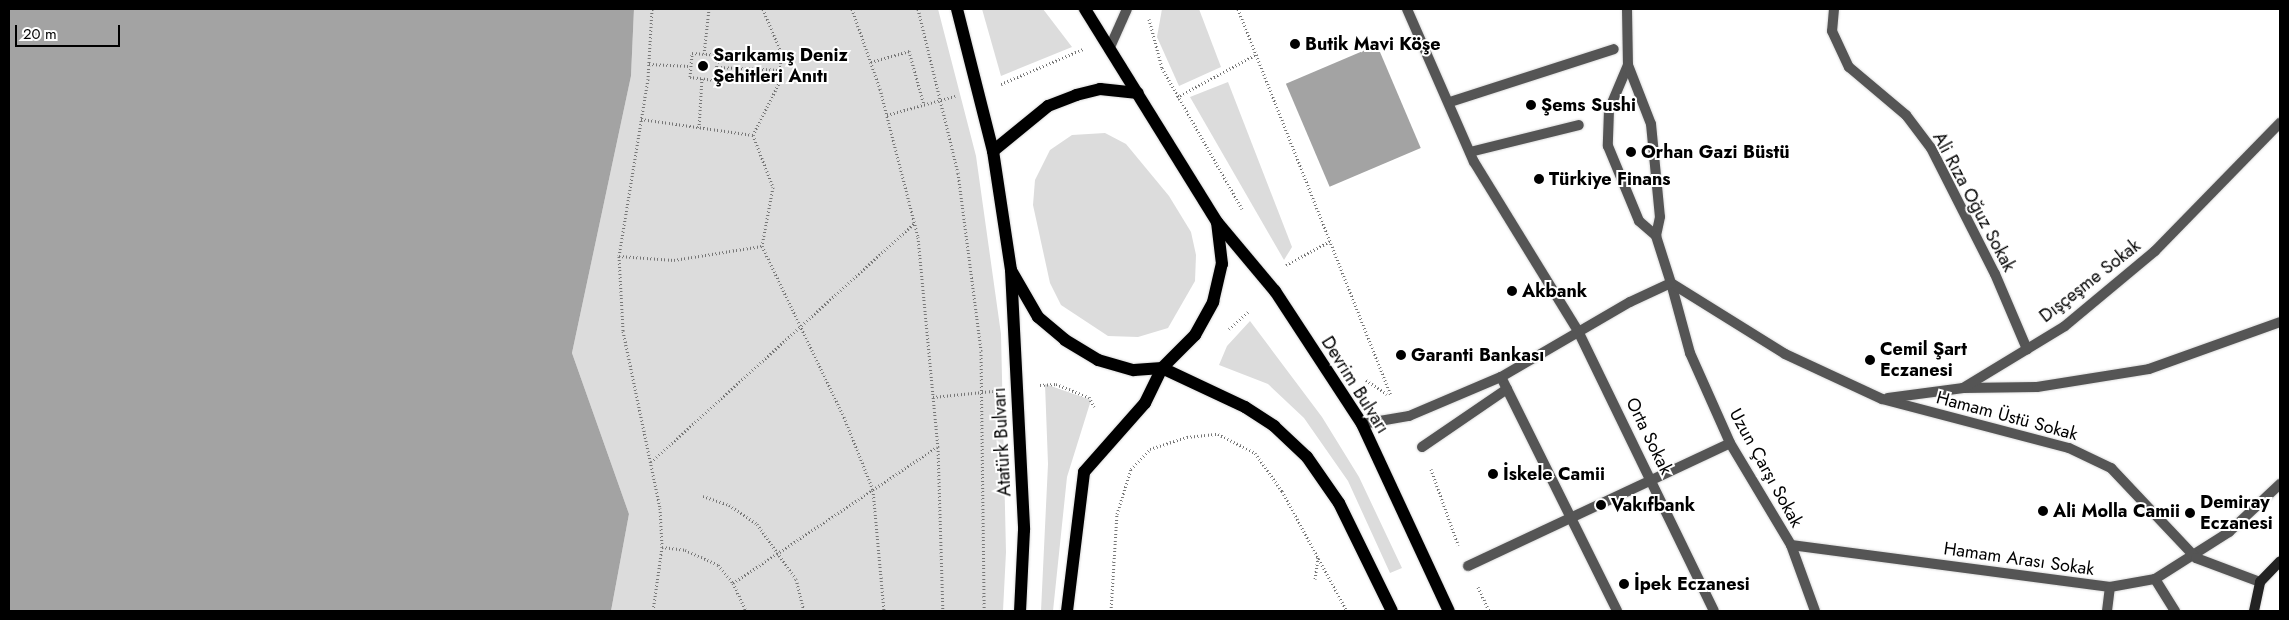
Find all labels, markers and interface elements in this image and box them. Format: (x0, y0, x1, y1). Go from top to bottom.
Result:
scale bar (18, 15, 122, 47)
text: 20 m (23, 23, 57, 45)
place label: Butik Mavi Köşe (1305, 33, 1440, 55)
marker: Butik Mavi Köşe (1289, 38, 1301, 50)
place label: Sarıkamış Deniz Şehitleri Anıtı (713, 45, 848, 88)
marker: Sarıkamış Deniz Şehitleri Anıtı (697, 60, 709, 72)
place label: Şems Sushi (1541, 94, 1636, 116)
marker: Şems Sushi (1525, 99, 1537, 111)
street label: Ali Rıza Oğuz Sokak (1928, 129, 2020, 275)
place label: Orhan Gazi Büstü (1641, 141, 1790, 163)
marker: Orhan Gazi Büstü (1625, 146, 1637, 158)
place label: Türkiye Finans (1549, 168, 1671, 190)
marker: Türkiye Finans (1533, 173, 1545, 185)
street label: Dışçeşme Sokak (2035, 235, 2145, 327)
place label: Akbank (1522, 280, 1587, 302)
marker: Akbank (1506, 285, 1518, 297)
street label: Devrim Bulvarı (1317, 332, 1393, 438)
place label: Cemil Şart Eczanesi (1880, 339, 1967, 382)
place label: Garanti Bankası (1411, 344, 1544, 366)
marker: Garanti Bankası (1395, 349, 1407, 361)
marker: Cemil Şart Eczanesi (1864, 354, 1876, 366)
street label: Atatürk Bulvarı (988, 387, 1016, 497)
street label: Hamam Üstü Sokak (1934, 387, 2080, 445)
street label: Orta Sokak (1621, 394, 1677, 478)
street label: Uzun Çarşı Sokak (1724, 405, 1808, 531)
place label: İskele Camii (1503, 463, 1605, 485)
marker: İskele Camii (1487, 468, 1499, 480)
place label: Demiray Eczanesi (2200, 492, 2273, 534)
place label: Vakıfbank (1611, 494, 1695, 516)
marker: Vakıfbank (1595, 499, 1607, 511)
place label: Ali Molla Camii (2053, 500, 2180, 522)
marker: Ali Molla Camii (2037, 505, 2049, 517)
marker: Demiray Eczanesi (2184, 507, 2196, 519)
street label: Hamam Arası Sokak (1942, 538, 2096, 580)
place label: İpek Eczanesi (1634, 573, 1750, 595)
marker: İpek Eczanesi (1618, 578, 1630, 590)

